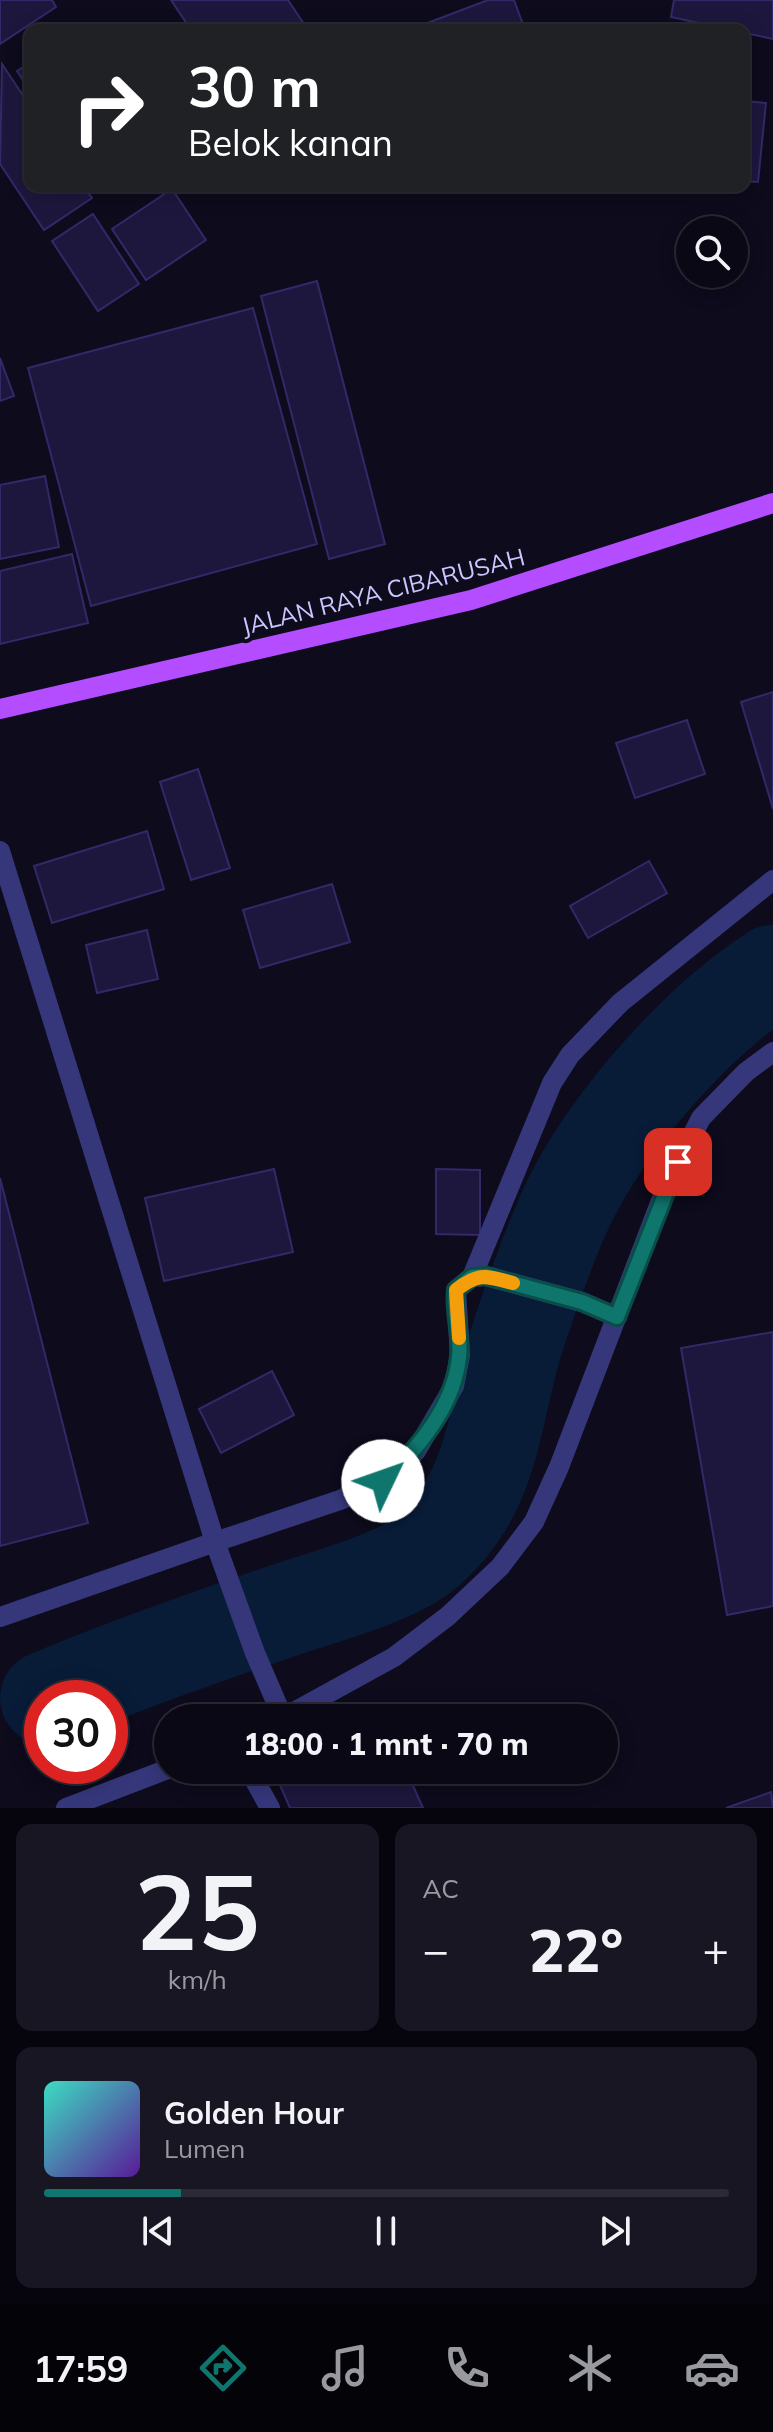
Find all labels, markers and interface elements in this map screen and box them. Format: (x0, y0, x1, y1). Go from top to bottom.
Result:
text: 30 m (188, 51, 321, 121)
icon: right (56, 56, 160, 160)
text: Belok kanan (188, 120, 393, 165)
map controls (676, 216, 748, 288)
button: search (676, 216, 748, 288)
street label: JALAN RAYA CIBARUSAH (238, 541, 528, 641)
pin (644, 1128, 712, 1196)
icon: arrive (656, 1140, 700, 1184)
position arrow (341, 1439, 425, 1523)
speed limit sign: 30 (24, 1680, 128, 1784)
text: 18:00 · 1 mnt · 70 m (243, 1725, 529, 1763)
text: 25 (135, 1845, 260, 1976)
text: AC (423, 1872, 459, 1905)
text: 22° (528, 1912, 623, 1987)
text: − (423, 1922, 449, 1977)
text: + (703, 1922, 729, 1977)
text: km/h (168, 1963, 227, 1996)
text: Golden Hour (164, 2094, 344, 2132)
text: Lumen (164, 2132, 245, 2165)
icon: previous (136, 2209, 180, 2253)
icon: pause (364, 2209, 408, 2253)
icon: next (593, 2209, 637, 2253)
icon: directions (195, 2340, 251, 2396)
icon: music (317, 2340, 373, 2396)
icon: phone (439, 2340, 495, 2396)
icon: climate (562, 2340, 618, 2396)
icon: car (684, 2340, 740, 2396)
text: 17:59 (33, 2346, 128, 2391)

